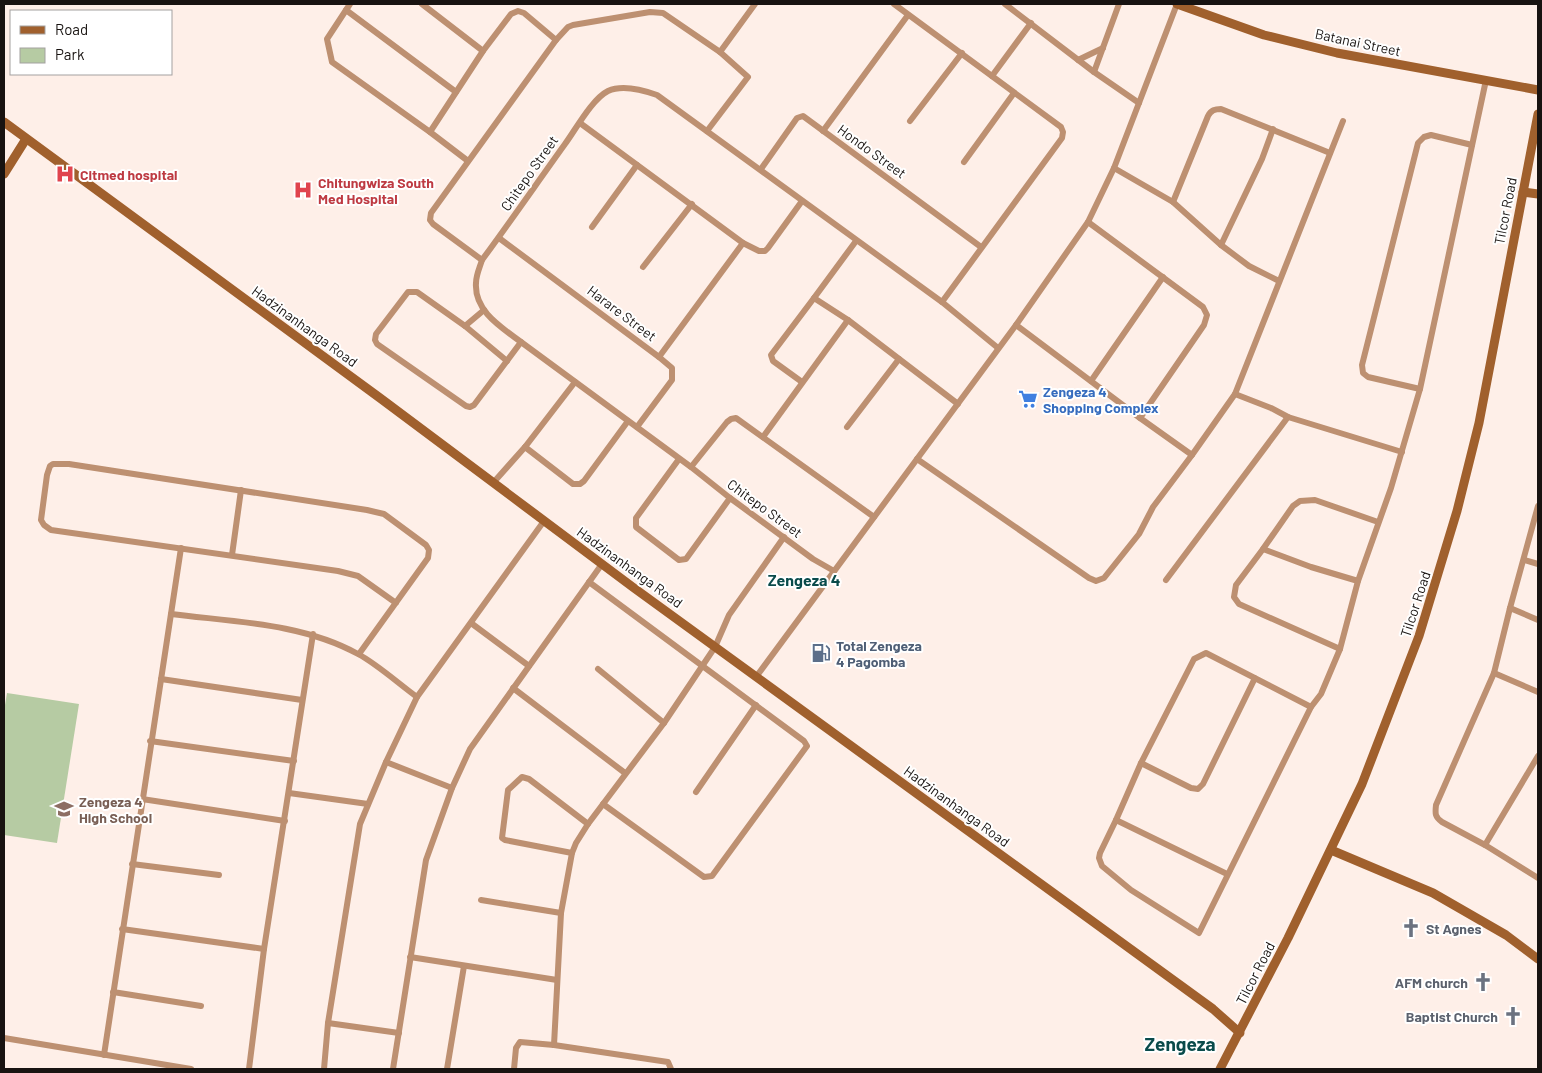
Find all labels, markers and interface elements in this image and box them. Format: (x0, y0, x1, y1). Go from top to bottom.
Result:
legend (10, 10, 172, 75)
text: Road (55, 20, 88, 38)
street label: Batanai Street (1314, 25, 1402, 59)
text: Park (55, 45, 85, 63)
street label: Hondo Street (834, 120, 910, 182)
street label: Chitepo Street (497, 132, 561, 214)
hospital icon: Citmed hospital (54, 163, 76, 185)
place label: Citmed hospital (80, 166, 178, 183)
place label: Chitungwiza South Med Hospital (318, 174, 434, 207)
street label: Tilcor Road (1490, 176, 1520, 246)
hospital icon: Chitungwiza South Med Hospital (292, 179, 314, 201)
street label: Hadzinanhanga Road (249, 282, 361, 370)
street label: Harare Street (584, 282, 660, 344)
place label: Zengeza 4 Shopping Complex (1043, 383, 1159, 416)
supermarket icon: Zengeza 4 Shopping Complex (1017, 388, 1039, 410)
street label: Chitepo Street (724, 475, 806, 541)
street label: Hadzinanhanga Road (574, 523, 686, 611)
street label: Tilcor Road (1396, 569, 1434, 639)
district label: Zengeza 4 (768, 570, 840, 589)
place label: Total Zengeza 4 Pagomba (836, 637, 922, 670)
fuel station icon: Total Zengeza 4 Pagomba (810, 642, 832, 664)
street label: Hadzinanhanga Road (901, 762, 1013, 850)
place label: Zengeza 4 High School (79, 793, 152, 826)
school or university icon: Zengeza 4 High School (53, 798, 75, 820)
church icon: St Agnes (1400, 917, 1422, 939)
place label: St Agnes (1426, 920, 1482, 937)
street label: Tilcor Road (1232, 939, 1278, 1007)
church icon: AFM church (1472, 971, 1494, 993)
place label: AFM church (1395, 974, 1468, 991)
church icon: Baptist Church (1502, 1005, 1524, 1027)
place label: Baptist Church (1406, 1008, 1498, 1025)
district label: Zengeza (1144, 1032, 1216, 1055)

